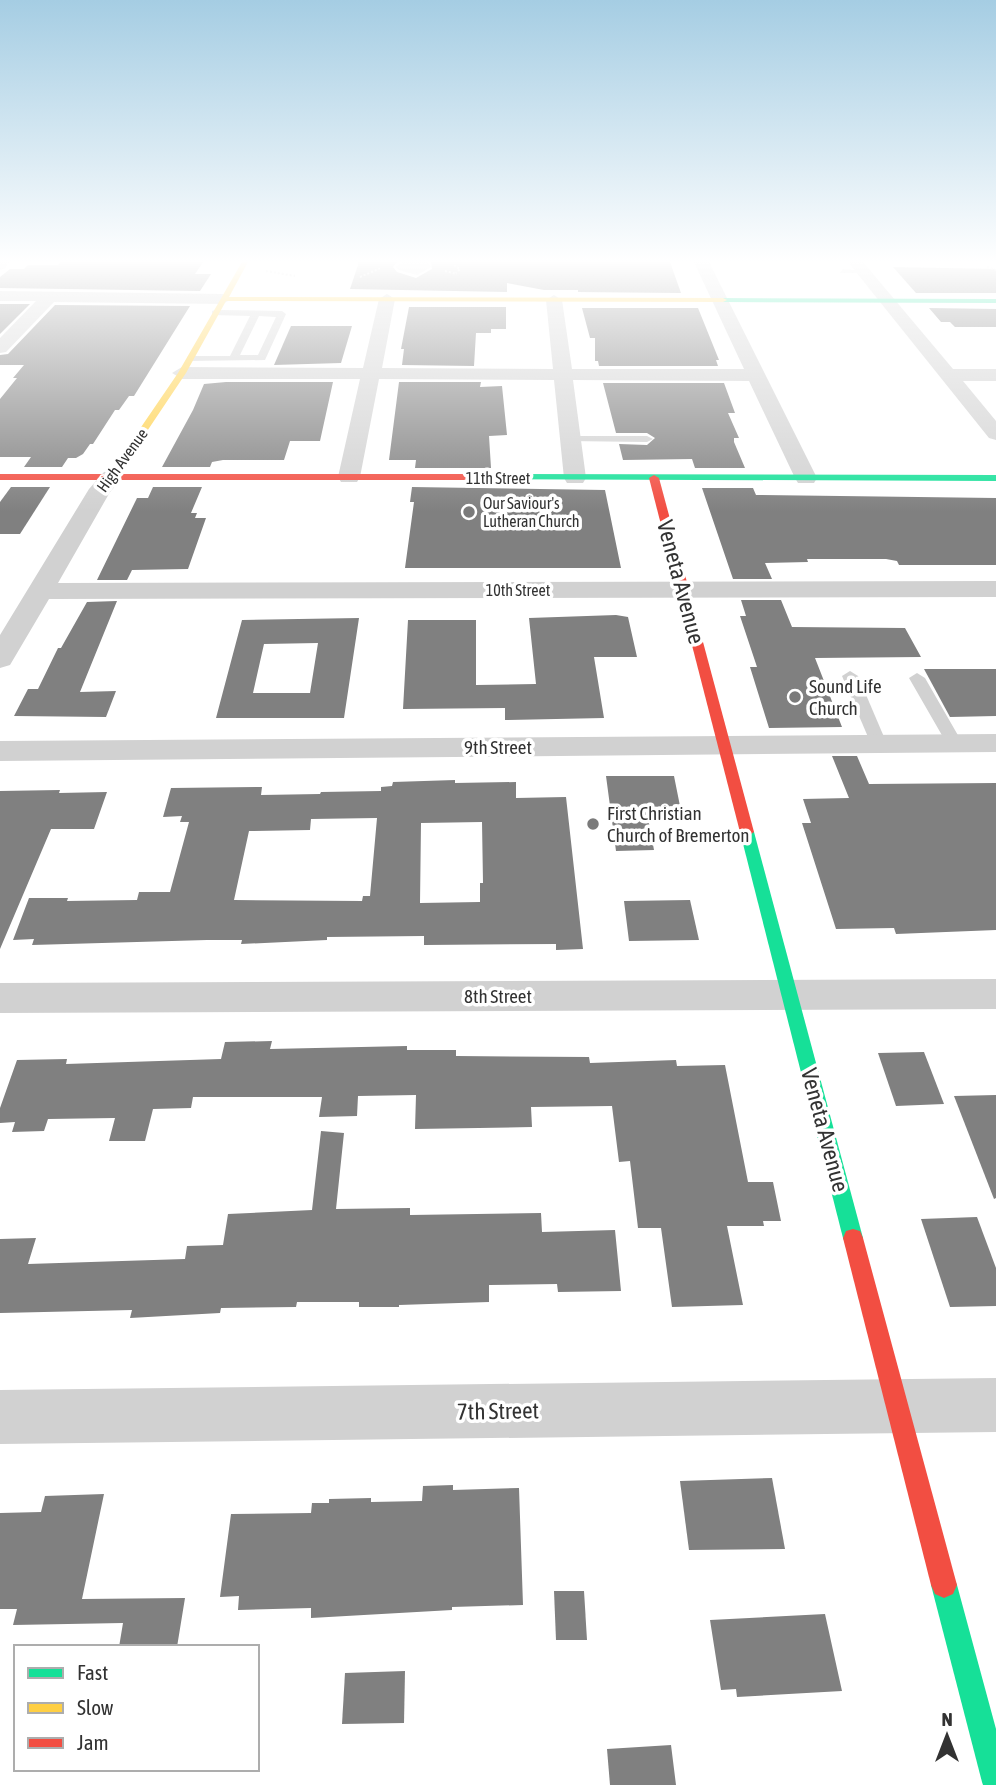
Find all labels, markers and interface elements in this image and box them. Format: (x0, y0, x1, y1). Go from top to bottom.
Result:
street label: High Avenue (93, 425, 152, 496)
street label: 11th Street (466, 469, 531, 487)
place label: Our Saviour's Lutheran Church (483, 494, 579, 530)
marker: Our Saviour's Lutheran Church (461, 504, 477, 520)
street label: Veneta Avenue (652, 517, 710, 647)
street label: 10th Street (486, 581, 551, 599)
place label: Sound Life Church (809, 675, 882, 719)
marker: Sound Life Church (787, 689, 803, 705)
street label: 9th Street (464, 736, 532, 758)
place label: First Christian Church of Bremerton (607, 802, 750, 846)
marker: First Christian Church of Bremerton (585, 816, 601, 832)
street label: 8th Street (464, 985, 532, 1007)
street label: Veneta Avenue (796, 1065, 854, 1195)
street label: 7th Street (457, 1397, 539, 1425)
legend (14, 1645, 259, 1771)
text: Fast (77, 1660, 108, 1684)
text: Slow (77, 1695, 114, 1719)
north arrow (912, 1701, 982, 1771)
text: N (941, 1708, 953, 1730)
text: Jam (77, 1730, 109, 1754)

